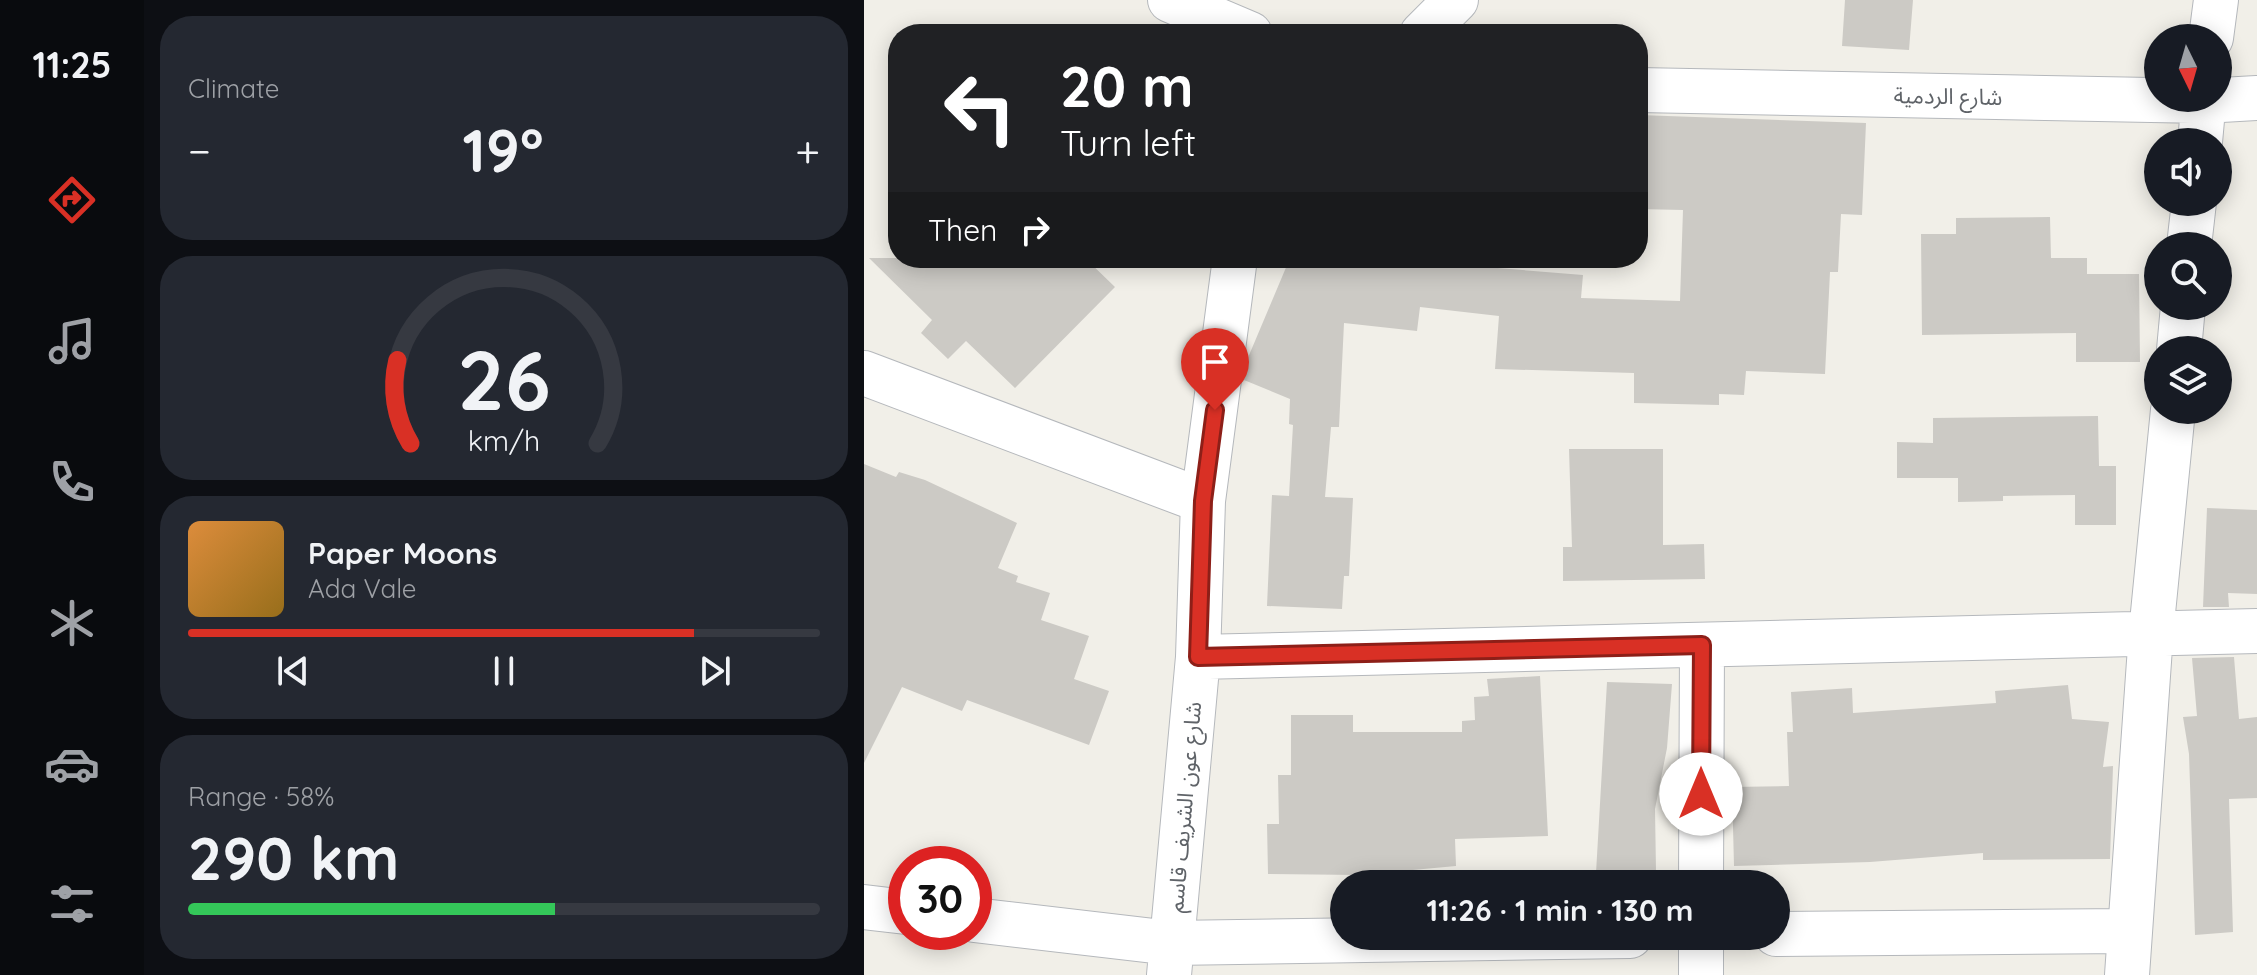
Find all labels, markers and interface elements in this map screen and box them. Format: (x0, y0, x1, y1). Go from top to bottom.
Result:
north arrow (2144, 24, 2232, 112)
map controls (2144, 24, 2232, 424)
text: 11:25 (32, 42, 112, 87)
text: 20 m (1060, 51, 1194, 121)
icon: left (928, 56, 1032, 160)
text: Climate (188, 72, 279, 105)
street label: شارع الردمية (1893, 81, 2003, 114)
text: 19° (463, 112, 544, 187)
text: Turn left (1060, 120, 1196, 165)
text: − (188, 123, 211, 178)
text: + (795, 123, 820, 178)
button: sound (2144, 128, 2232, 216)
icon: directions (44, 172, 100, 228)
icon: right (1013, 208, 1057, 252)
text: Then (928, 211, 997, 249)
button: search (2144, 232, 2232, 320)
icon: music (44, 313, 100, 369)
text: 26 (457, 326, 551, 430)
pin (1181, 328, 1249, 410)
button: layers (2144, 336, 2232, 424)
icon: arrive (1193, 340, 1237, 384)
text: km/h (468, 422, 540, 458)
icon: phone (44, 454, 100, 510)
text: Paper Moons (308, 534, 497, 572)
text: Ada Vale (308, 572, 417, 605)
icon: climate (44, 595, 100, 651)
icon: previous (271, 649, 315, 693)
icon: pause (482, 649, 526, 693)
icon: next (693, 649, 737, 693)
street label: شارع عون الشريف قاسم (1161, 700, 1210, 914)
icon: car (44, 736, 100, 792)
position arrow (1659, 752, 1743, 836)
text: Range · 58% (188, 780, 334, 813)
text: 290 km (188, 820, 399, 895)
speed limit sign: 30 (888, 846, 992, 950)
icon: filters (44, 876, 100, 932)
text: 11:26 · 1 min · 130 m (1426, 891, 1694, 929)

